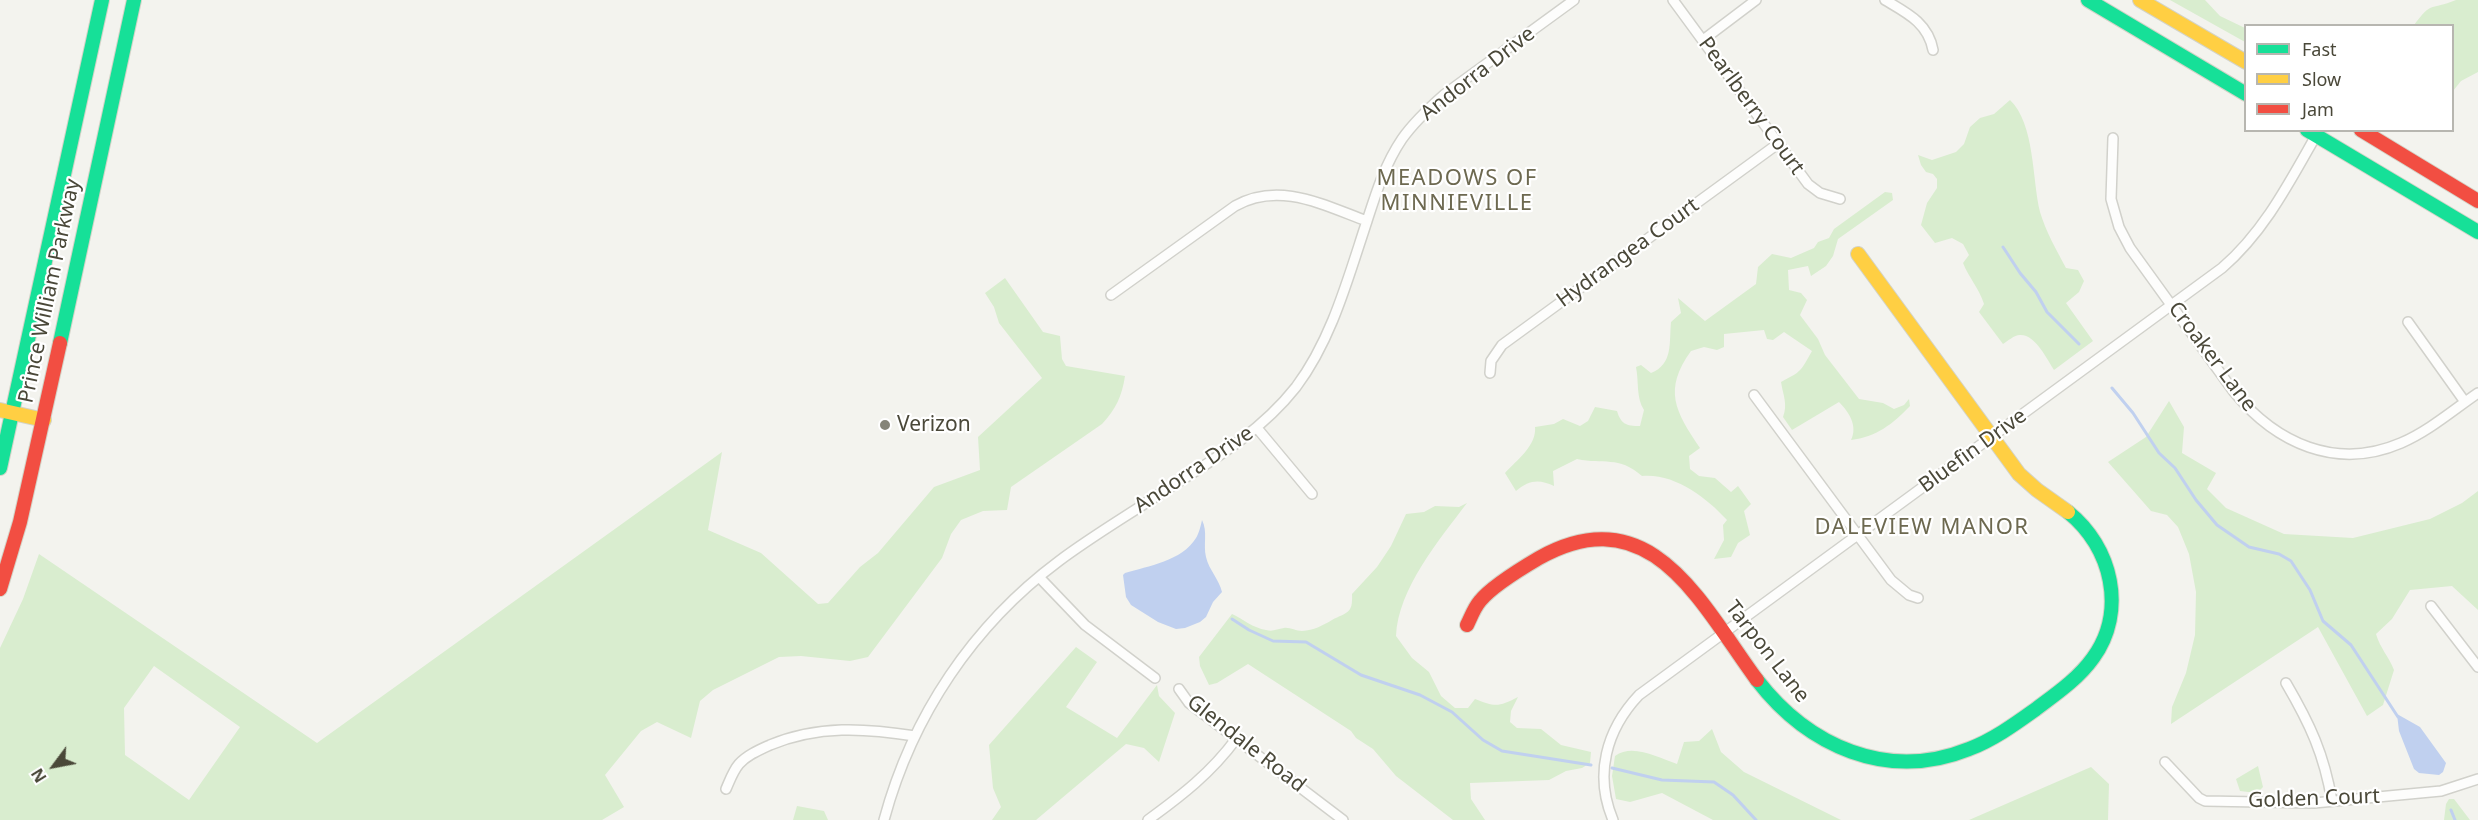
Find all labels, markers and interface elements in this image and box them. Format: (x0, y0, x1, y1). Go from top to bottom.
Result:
street label: Andorra Drive (1416, 22, 1540, 126)
legend (2244, 24, 2454, 132)
street label: Pearlberry Court (1693, 32, 1809, 180)
text: Fast (2302, 37, 2337, 61)
text: Slow (2302, 67, 2341, 91)
text: Jam (2302, 97, 2334, 121)
district label: MEADOWS OF MINNIEVILLE (1376, 166, 1538, 218)
street label: Prince William Parkway (14, 177, 86, 405)
street label: Hydrangea Court (1552, 193, 1704, 313)
street label: Croaker Lane (2163, 297, 2261, 417)
street label: Bluefin Drive (1914, 404, 2032, 498)
place label: Verizon (897, 412, 971, 438)
marker: Verizon (878, 418, 892, 432)
street label: Andorra Drive (1130, 421, 1258, 519)
district label: DALEVIEW MANOR (1814, 515, 2030, 541)
street label: Tarpon Lane (1719, 596, 1815, 708)
street label: Glendale Road (1182, 690, 1310, 798)
north arrow (24, 736, 84, 796)
text: N (26, 764, 52, 787)
street label: Golden Court (2248, 784, 2380, 814)

